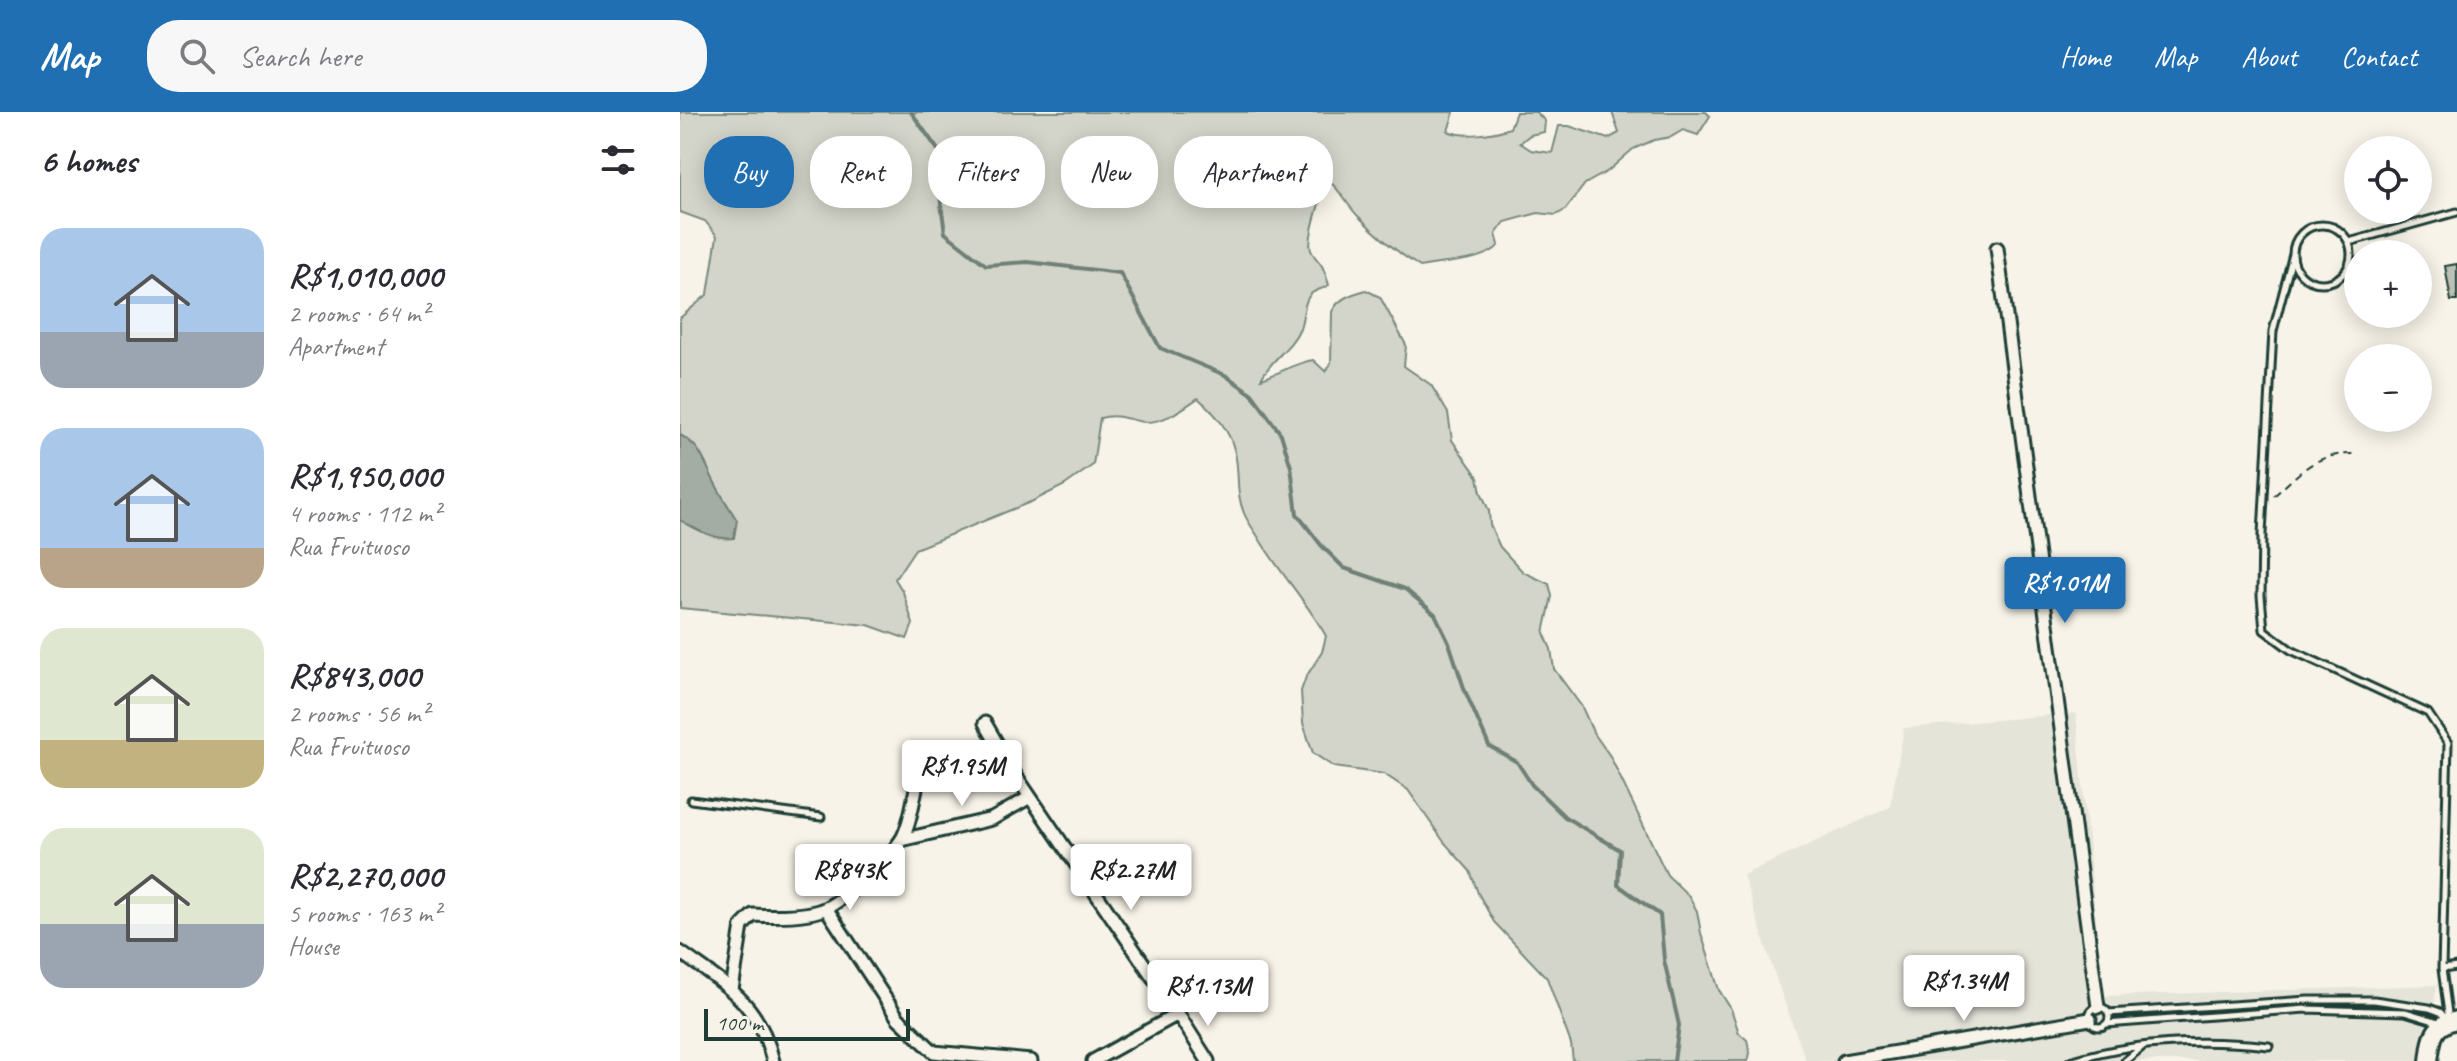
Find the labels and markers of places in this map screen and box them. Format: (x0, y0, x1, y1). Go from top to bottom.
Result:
pin: R$1.01M (1991, 557, 2139, 625)
pin: R$1.95M (888, 740, 1036, 808)
pin: R$843K (785, 844, 915, 912)
pin: R$2.27M (1057, 844, 1205, 912)
pin: R$1.34M (1890, 955, 2038, 1023)
pin: R$1.13M (1134, 960, 1282, 1028)

